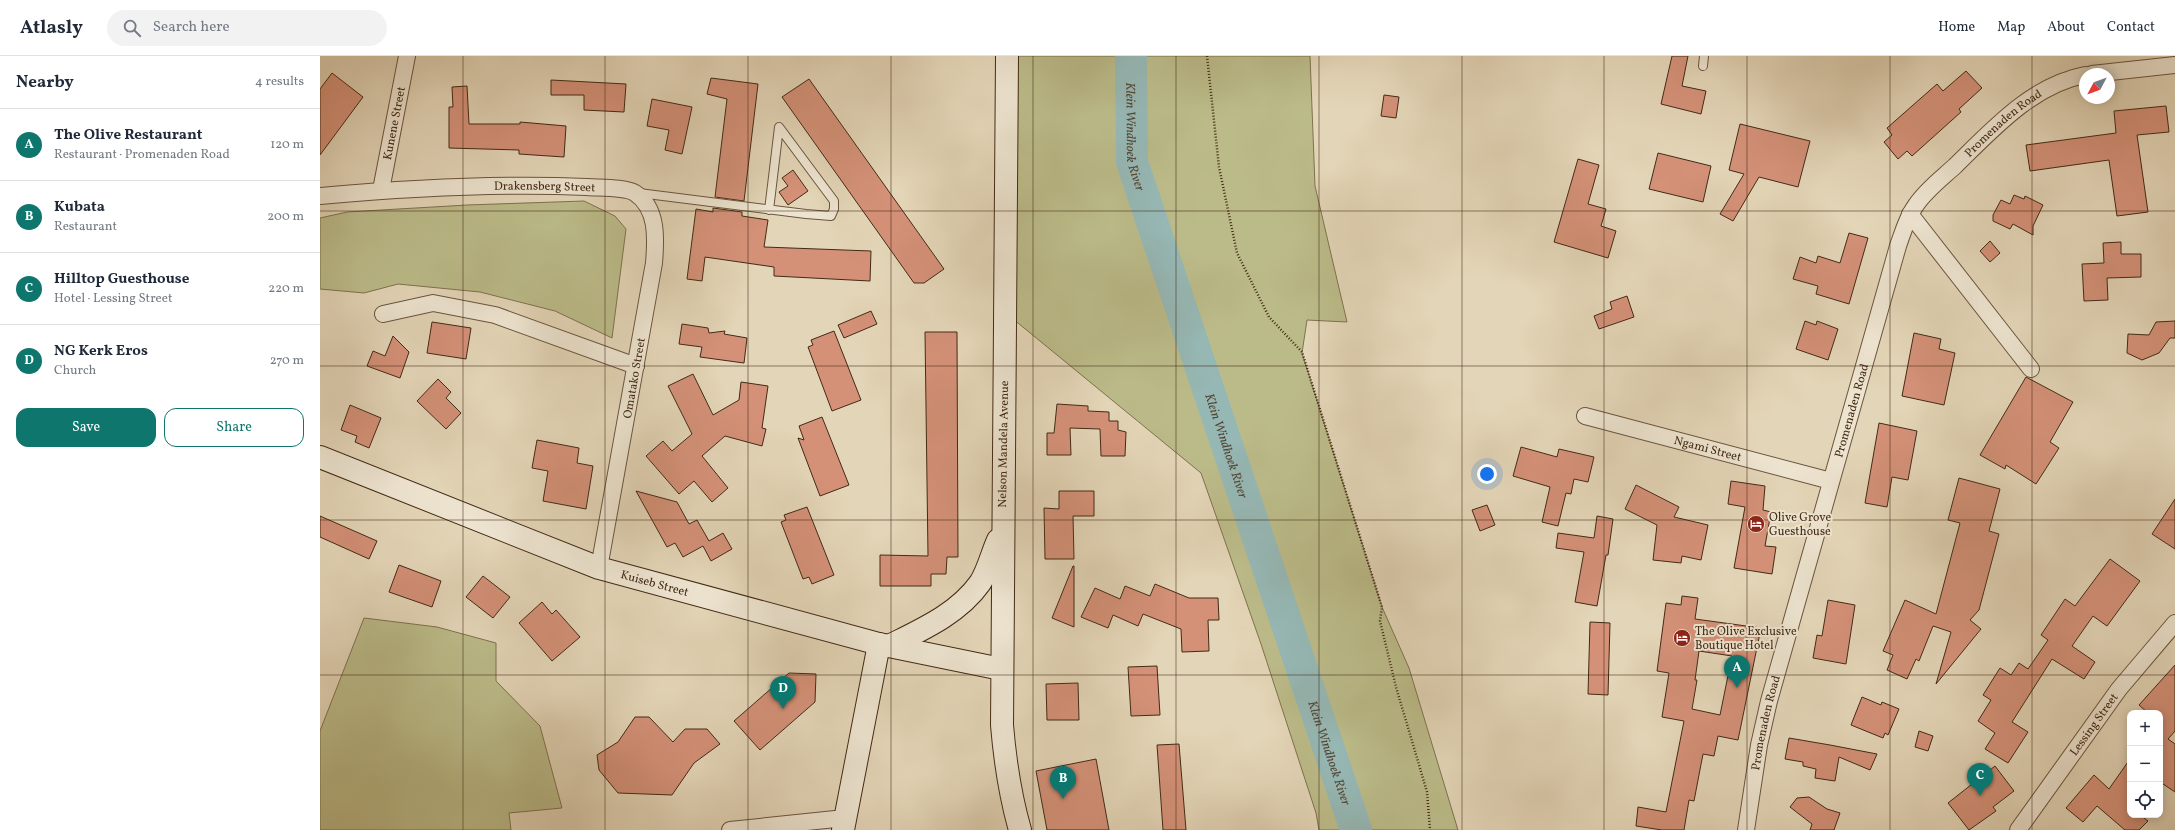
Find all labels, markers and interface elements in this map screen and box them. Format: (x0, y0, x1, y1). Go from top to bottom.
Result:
search box (107, 10, 387, 46)
text: Atlasly (20, 15, 83, 41)
icon: search (121, 17, 143, 39)
text: Search here (153, 17, 230, 38)
text: Home (1938, 18, 1975, 37)
text: Map (1997, 18, 2025, 37)
text: About (2047, 18, 2085, 37)
text: Contact (2107, 18, 2155, 37)
north arrow (2079, 68, 2115, 104)
text: Nearby (16, 71, 74, 94)
text: 4 results (255, 73, 304, 91)
water label: Klein Windhoek River (1120, 82, 1148, 194)
street label: Kunene Street (380, 85, 410, 162)
street label: Promenaden Road (1961, 86, 2045, 161)
text: The Olive Restaurant (54, 125, 202, 146)
text: A (24, 136, 34, 154)
text: 120 m (270, 136, 304, 154)
text: Restaurant · Promenaden Road (54, 146, 230, 164)
street label: Drakensberg Street (494, 179, 596, 196)
text: Kubata (54, 197, 105, 218)
text: B (25, 208, 33, 226)
text: 200 m (267, 208, 304, 226)
text: Restaurant (54, 218, 117, 236)
text: Hilltop Guesthouse (54, 269, 189, 290)
text: C (25, 280, 33, 298)
text: 220 m (268, 280, 304, 298)
text: Hotel · Lessing Street (54, 290, 173, 308)
street label: Omatako Street (620, 336, 650, 420)
text: NG Kerk Eros (54, 341, 148, 362)
text: D (24, 352, 34, 370)
text: 270 m (270, 352, 304, 370)
text: Church (54, 362, 96, 380)
street label: Promenaden Road (1831, 362, 1873, 460)
street label: Nelson Mandela Avenue (995, 380, 1013, 508)
water label: Klein Windhoek River (1199, 391, 1251, 501)
button: Save (16, 408, 156, 447)
button: Share (164, 408, 304, 447)
street label: Ngami Street (1672, 433, 1743, 466)
your location (1477, 464, 1497, 484)
place label: Olive Grove Guesthouse (1769, 510, 1832, 540)
hotel icon: Olive Grove Guesthouse (1746, 514, 1766, 534)
street label: Kuiseb Street (619, 567, 690, 601)
place label: The Olive Exclusive Boutique Hotel (1695, 624, 1797, 654)
hotel icon: The Olive Exclusive Boutique Hotel (1672, 628, 1692, 648)
pin: A (1724, 655, 1750, 688)
street label: Promenaden Road (1748, 673, 1785, 772)
pin: D (770, 676, 796, 709)
street label: Lessing Street (2067, 690, 2122, 759)
water label: Klein Windhoek River (1302, 698, 1354, 808)
map controls (2127, 710, 2163, 818)
button: + (2127, 710, 2163, 746)
button: − (2127, 746, 2163, 782)
pin: C (1967, 763, 1993, 796)
pin: B (1050, 766, 1076, 799)
button: locate (2127, 782, 2163, 818)

